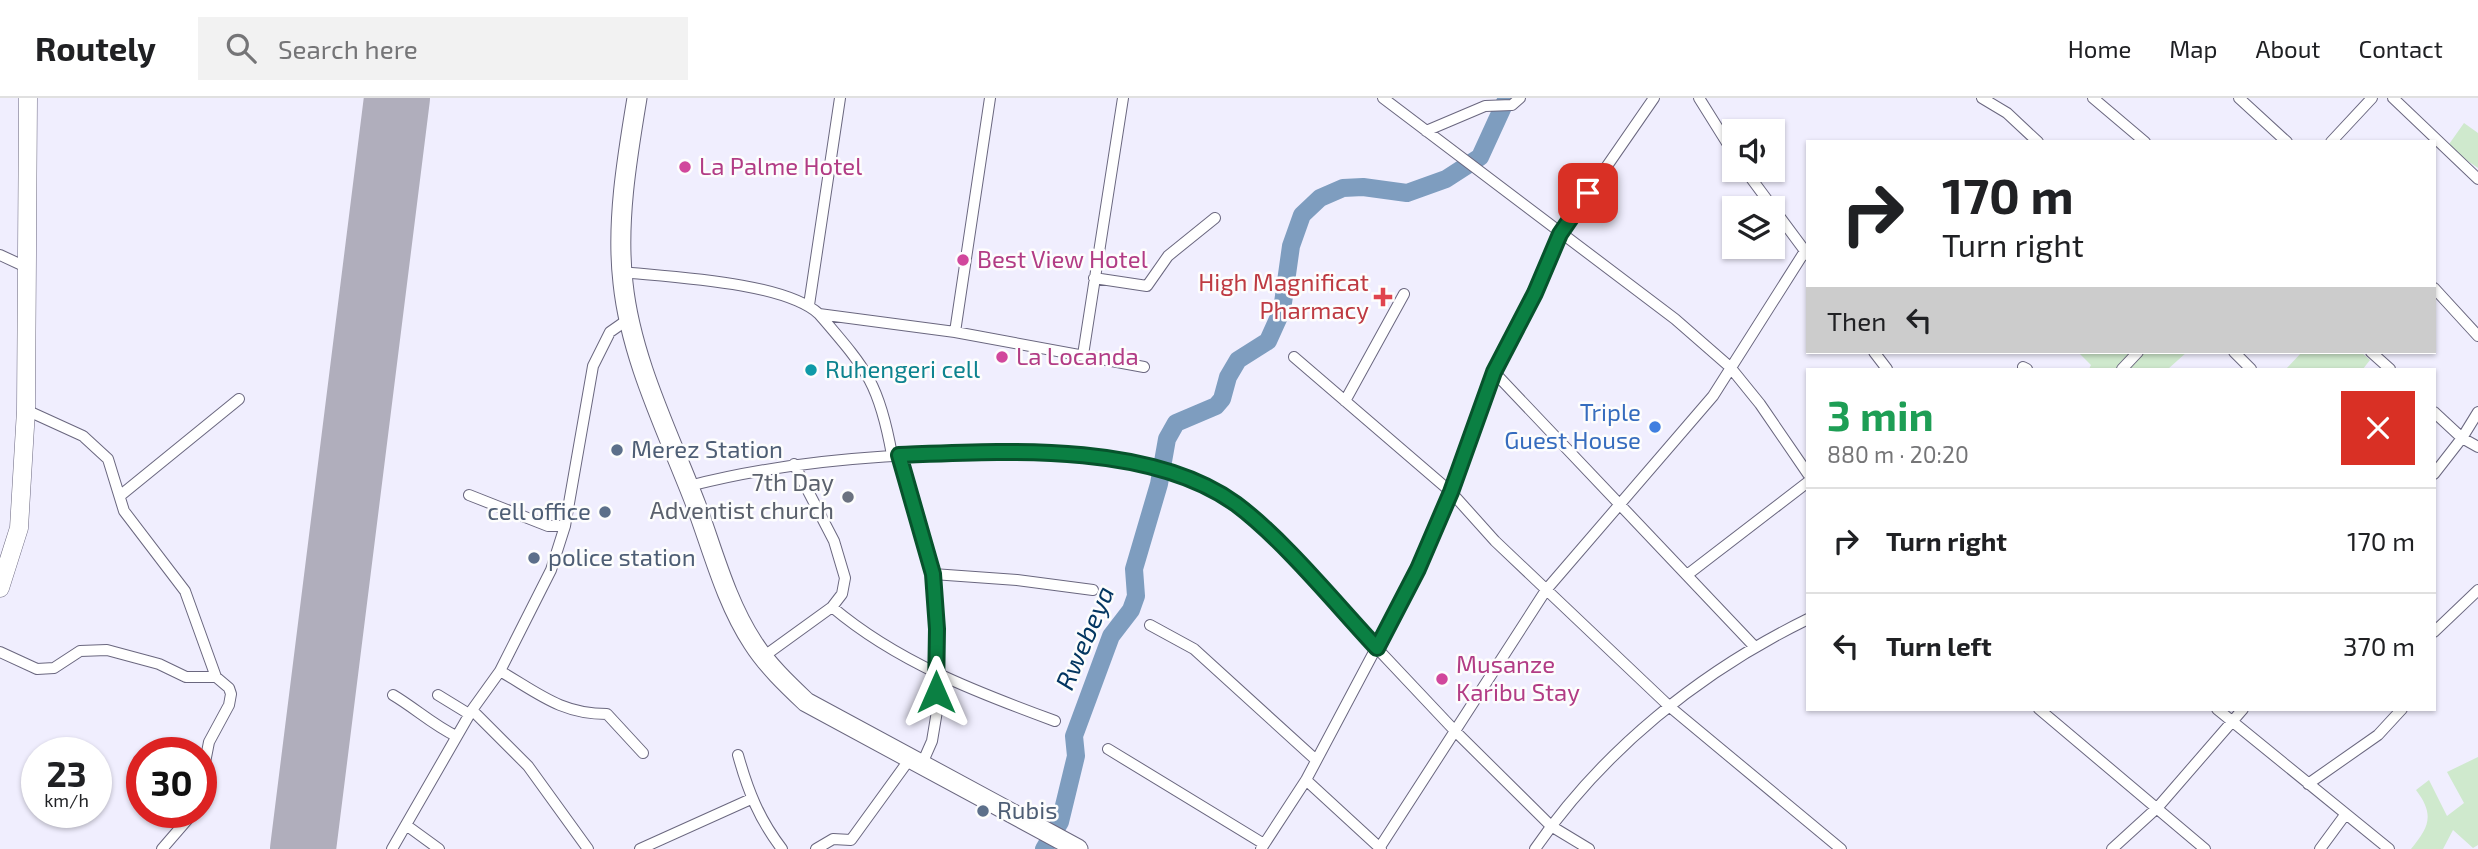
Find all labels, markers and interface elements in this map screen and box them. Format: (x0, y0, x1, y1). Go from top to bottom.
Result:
search box (198, 17, 688, 80)
text: Routely (35, 28, 156, 68)
icon: search (222, 29, 260, 67)
text: Search here (278, 33, 418, 64)
text: Home (2068, 34, 2131, 63)
text: Map (2169, 34, 2217, 63)
text: About (2255, 34, 2321, 63)
text: Contact (2359, 34, 2443, 63)
map controls (1722, 119, 1785, 259)
button: sound (1722, 119, 1785, 182)
place label: La Palme Hotel (699, 151, 862, 180)
marker: La Palme Hotel (677, 159, 693, 175)
pin (1558, 163, 1618, 223)
text: 170 m (1942, 165, 2074, 224)
icon: right (1827, 168, 1918, 259)
icon: arrive (1569, 174, 1607, 212)
button: layers (1722, 196, 1785, 259)
text: Turn right (1942, 225, 2084, 263)
place label: Best View Hotel (977, 244, 1148, 273)
marker: Best View Hotel (955, 252, 971, 268)
place label: High Magnificat Pharmacy (1198, 267, 1369, 324)
marker: High Magnificat Pharmacy (1375, 289, 1391, 305)
icon: left (1900, 301, 1938, 339)
text: Then (1827, 305, 1886, 336)
place label: La Locanda (1016, 341, 1139, 370)
marker: La Locanda (994, 349, 1010, 365)
place label: Ruhengeri cell (825, 354, 980, 383)
marker: Ruhengeri cell (803, 362, 819, 378)
text: 3 min (1827, 389, 1934, 439)
button: close (2341, 391, 2415, 465)
place label: Triple Guest House (1504, 397, 1641, 454)
marker: Triple Guest House (1647, 419, 1663, 435)
place label: Merez Station (631, 434, 783, 463)
text: 880 m · 20:20 (1827, 440, 1969, 468)
marker: Merez Station (609, 442, 625, 458)
place label: 7th Day Adventist church (650, 467, 834, 524)
marker: 7th Day Adventist church (840, 489, 856, 505)
place label: cell office (487, 496, 591, 525)
marker: cell office (597, 504, 613, 520)
icon: right (1827, 522, 1865, 560)
text: Turn right (1886, 525, 2007, 556)
text: 170 m (2347, 525, 2415, 556)
place label: police station (548, 542, 696, 571)
marker: police station (526, 550, 542, 566)
water label: Rwebeya (1048, 581, 1120, 694)
icon: left (1827, 627, 1865, 665)
text: Turn left (1886, 630, 1992, 661)
text: 370 m (2343, 630, 2415, 661)
place label: Musanze Karibu Stay (1456, 649, 1580, 706)
position arrow (899, 655, 973, 729)
marker: Musanze Karibu Stay (1434, 671, 1450, 687)
speed limit sign: 30 (126, 737, 217, 828)
text: 23 (46, 752, 87, 794)
text: km/h (44, 789, 89, 811)
place label: Rubis (997, 795, 1057, 824)
marker: Rubis (975, 803, 991, 819)

